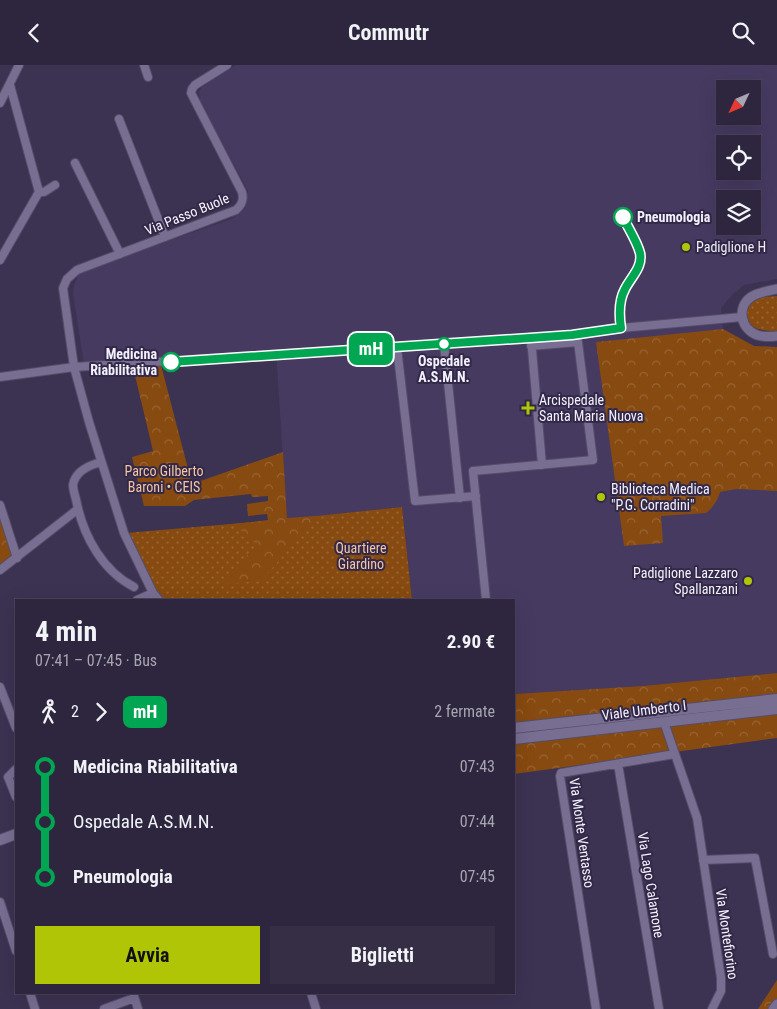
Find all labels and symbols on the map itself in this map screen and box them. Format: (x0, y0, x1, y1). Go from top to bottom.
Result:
north arrow (716, 80, 761, 125)
street label: Via Passo Buole (142, 190, 232, 238)
marker: Pneumologia (613, 207, 633, 227)
place label: Pneumologia (637, 209, 711, 225)
place label: Padiglione H (696, 239, 766, 255)
marker: Padiglione H (680, 241, 692, 253)
line badge: mH (348, 333, 394, 365)
marker: Ospedale A.S.M.N. (437, 337, 451, 351)
place label: Medicina Riabilitativa (90, 346, 157, 378)
marker: Medicina Riabilitativa (161, 352, 181, 372)
place label: Ospedale A.S.M.N. (418, 353, 470, 385)
place label: Arcispedale Santa Maria Nuova (539, 392, 643, 424)
marker: Arcispedale Santa Maria Nuova (521, 401, 535, 415)
park label: Parco Gilberto Baroni • CEIS (124, 463, 204, 495)
place label: Biblioteca Medica "P.G. Corradini" (611, 481, 710, 513)
marker: Biblioteca Medica "P.G. Corradini" (595, 491, 607, 503)
park label: Quartiere Giardino (335, 540, 387, 572)
place label: Padiglione Lazzaro Spallanzani (633, 565, 738, 597)
marker: Padiglione Lazzaro Spallanzani (742, 575, 754, 587)
street label: Viale Umberto I (601, 697, 687, 723)
street label: Via Monte Ventasso (566, 777, 598, 889)
street label: Via Lago Calamone (635, 831, 667, 940)
street label: Via Montefiorino (713, 888, 741, 980)

